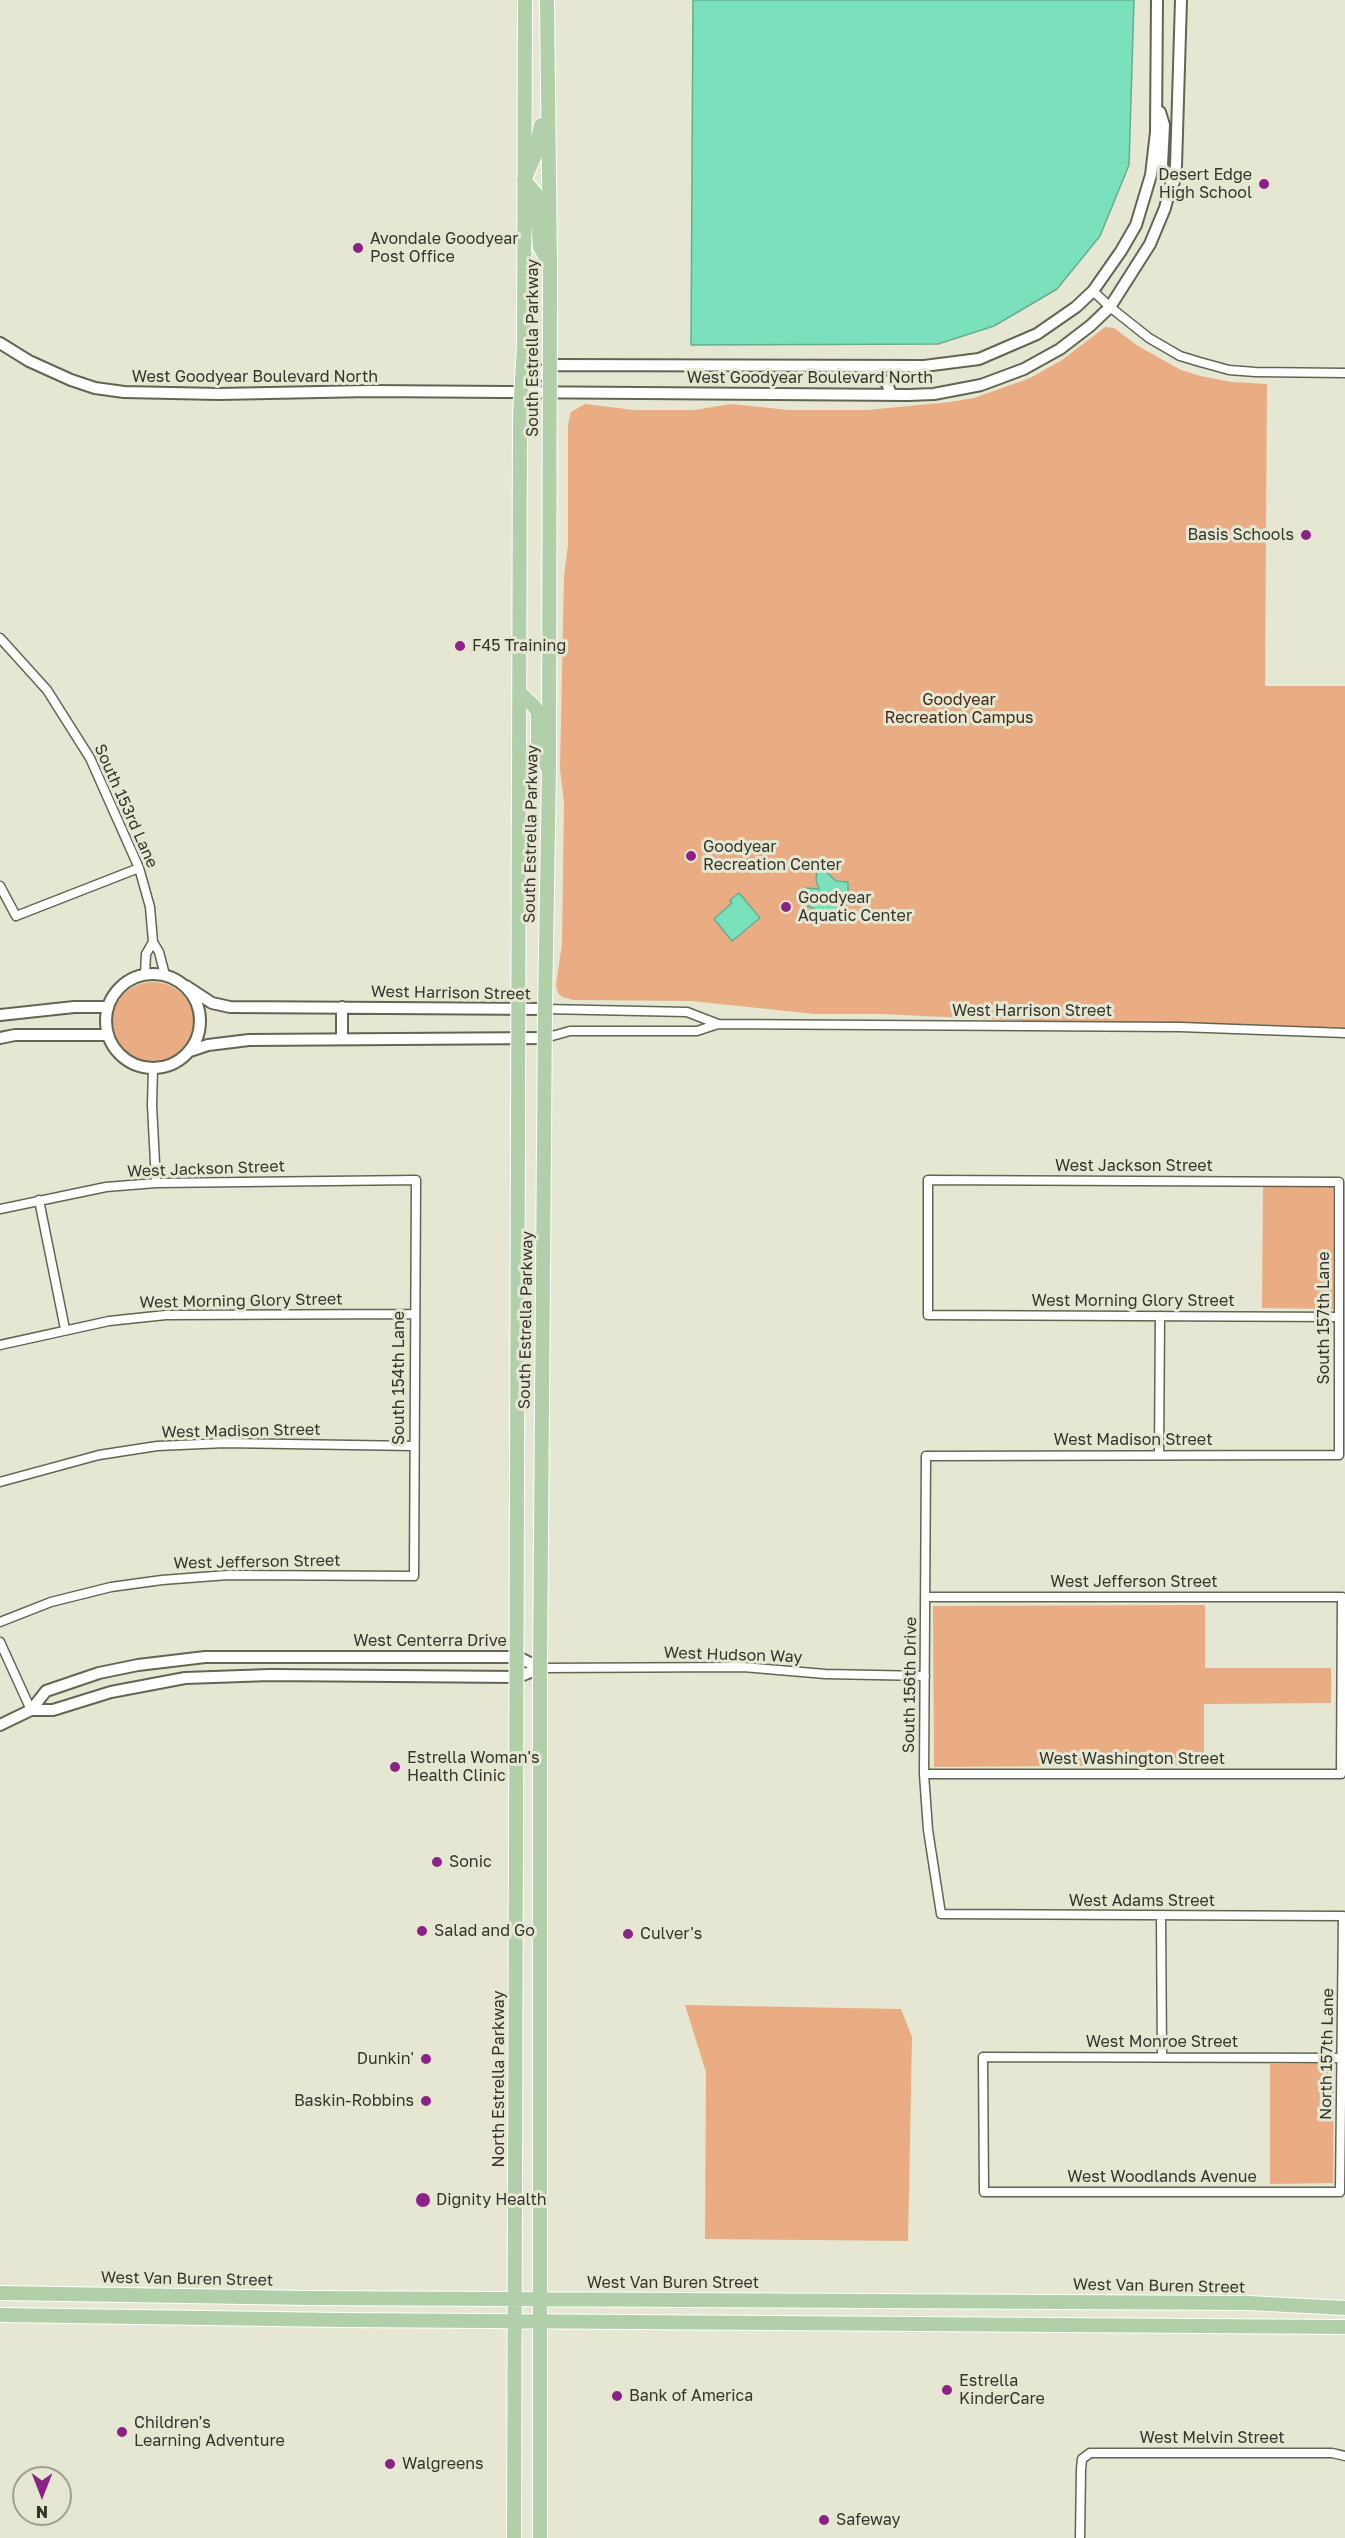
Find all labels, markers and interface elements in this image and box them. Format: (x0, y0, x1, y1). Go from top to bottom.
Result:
place label: Desert Edge High School (1158, 165, 1252, 203)
marker: Desert Edge High School (1257, 177, 1271, 191)
place label: Avondale Goodyear Post Office (370, 229, 518, 267)
marker: Avondale Goodyear Post Office (351, 241, 365, 255)
street label: South Estrella Parkway (523, 259, 543, 437)
street label: West Goodyear Boulevard North (132, 367, 378, 387)
street label: West Goodyear Boulevard North (687, 368, 933, 388)
place label: Basis Schools (1187, 525, 1294, 545)
marker: Basis Schools (1299, 528, 1313, 542)
place label: F45 Training (472, 636, 566, 656)
marker: F45 Training (453, 639, 467, 653)
park label: Goodyear Recreation Campus (884, 690, 1034, 728)
street label: South 153rd Lane (90, 741, 162, 871)
street label: South Estrella Parkway (520, 745, 542, 923)
place label: Goodyear Recreation Center (703, 837, 842, 875)
marker: Goodyear Recreation Center (684, 849, 698, 863)
place label: Goodyear Aquatic Center (798, 888, 912, 926)
marker: Goodyear Aquatic Center (779, 900, 793, 914)
street label: West Harrison Street (371, 982, 531, 1004)
street label: West Harrison Street (952, 1001, 1112, 1021)
street label: West Jackson Street (1055, 1156, 1213, 1176)
street label: West Jackson Street (127, 1157, 285, 1181)
street label: South Estrella Parkway (515, 1231, 537, 1409)
street label: South 157th Lane (1314, 1252, 1334, 1384)
street label: West Morning Glory Street (139, 1290, 343, 1312)
street label: West Morning Glory Street (1031, 1291, 1235, 1311)
street label: South 154th Lane (389, 1311, 409, 1445)
street label: West Madison Street (161, 1420, 321, 1442)
street label: West Madison Street (1053, 1430, 1213, 1450)
street label: West Jefferson Street (173, 1551, 341, 1573)
street label: West Jefferson Street (1050, 1572, 1218, 1592)
street label: South 156th Drive (899, 1617, 921, 1753)
street label: West Centerra Drive (353, 1631, 507, 1651)
street label: West Hudson Way (663, 1643, 803, 1667)
place label: Estrella Woman's Health Clinic (407, 1748, 539, 1786)
street label: West Washington Street (1039, 1749, 1225, 1769)
marker: Estrella Woman's Health Clinic (388, 1760, 402, 1774)
place label: Sonic (449, 1852, 492, 1872)
marker: Sonic (430, 1855, 444, 1869)
street label: West Adams Street (1069, 1891, 1215, 1911)
place label: Salad and Go (434, 1921, 535, 1941)
marker: Salad and Go (415, 1924, 429, 1938)
place label: Culver's (640, 1924, 702, 1944)
marker: Culver's (621, 1927, 635, 1941)
street label: North 157th Lane (1316, 1988, 1338, 2120)
street label: North Estrella Parkway (489, 1991, 509, 2167)
street label: West Monroe Street (1086, 2032, 1238, 2052)
place label: Dunkin' (357, 2049, 414, 2069)
marker: Dunkin' (419, 2052, 433, 2066)
place label: Baskin-Robbins (294, 2091, 414, 2111)
marker: Baskin-Robbins (419, 2094, 433, 2108)
street label: West Woodlands Avenue (1067, 2167, 1257, 2187)
place label: Dignity Health (436, 2190, 547, 2210)
marker: Dignity Health (414, 2191, 432, 2209)
street label: West Van Buren Street (101, 2268, 273, 2290)
street label: West Van Buren Street (587, 2273, 759, 2293)
street label: West Van Buren Street (1073, 2275, 1245, 2297)
place label: Estrella KinderCare (959, 2371, 1045, 2409)
marker: Estrella KinderCare (940, 2383, 954, 2397)
place label: Bank of America (629, 2386, 753, 2406)
marker: Bank of America (610, 2389, 624, 2403)
place label: Children's Learning Adventure (134, 2413, 285, 2451)
marker: Children's Learning Adventure (115, 2425, 129, 2439)
street label: West Melvin Street (1139, 2428, 1285, 2448)
place label: Walgreens (402, 2454, 484, 2474)
marker: Walgreens (383, 2457, 397, 2471)
north arrow (12, 2466, 72, 2526)
text: N (36, 2502, 48, 2522)
place label: Safeway (836, 2510, 900, 2530)
marker: Safeway (817, 2513, 831, 2527)

